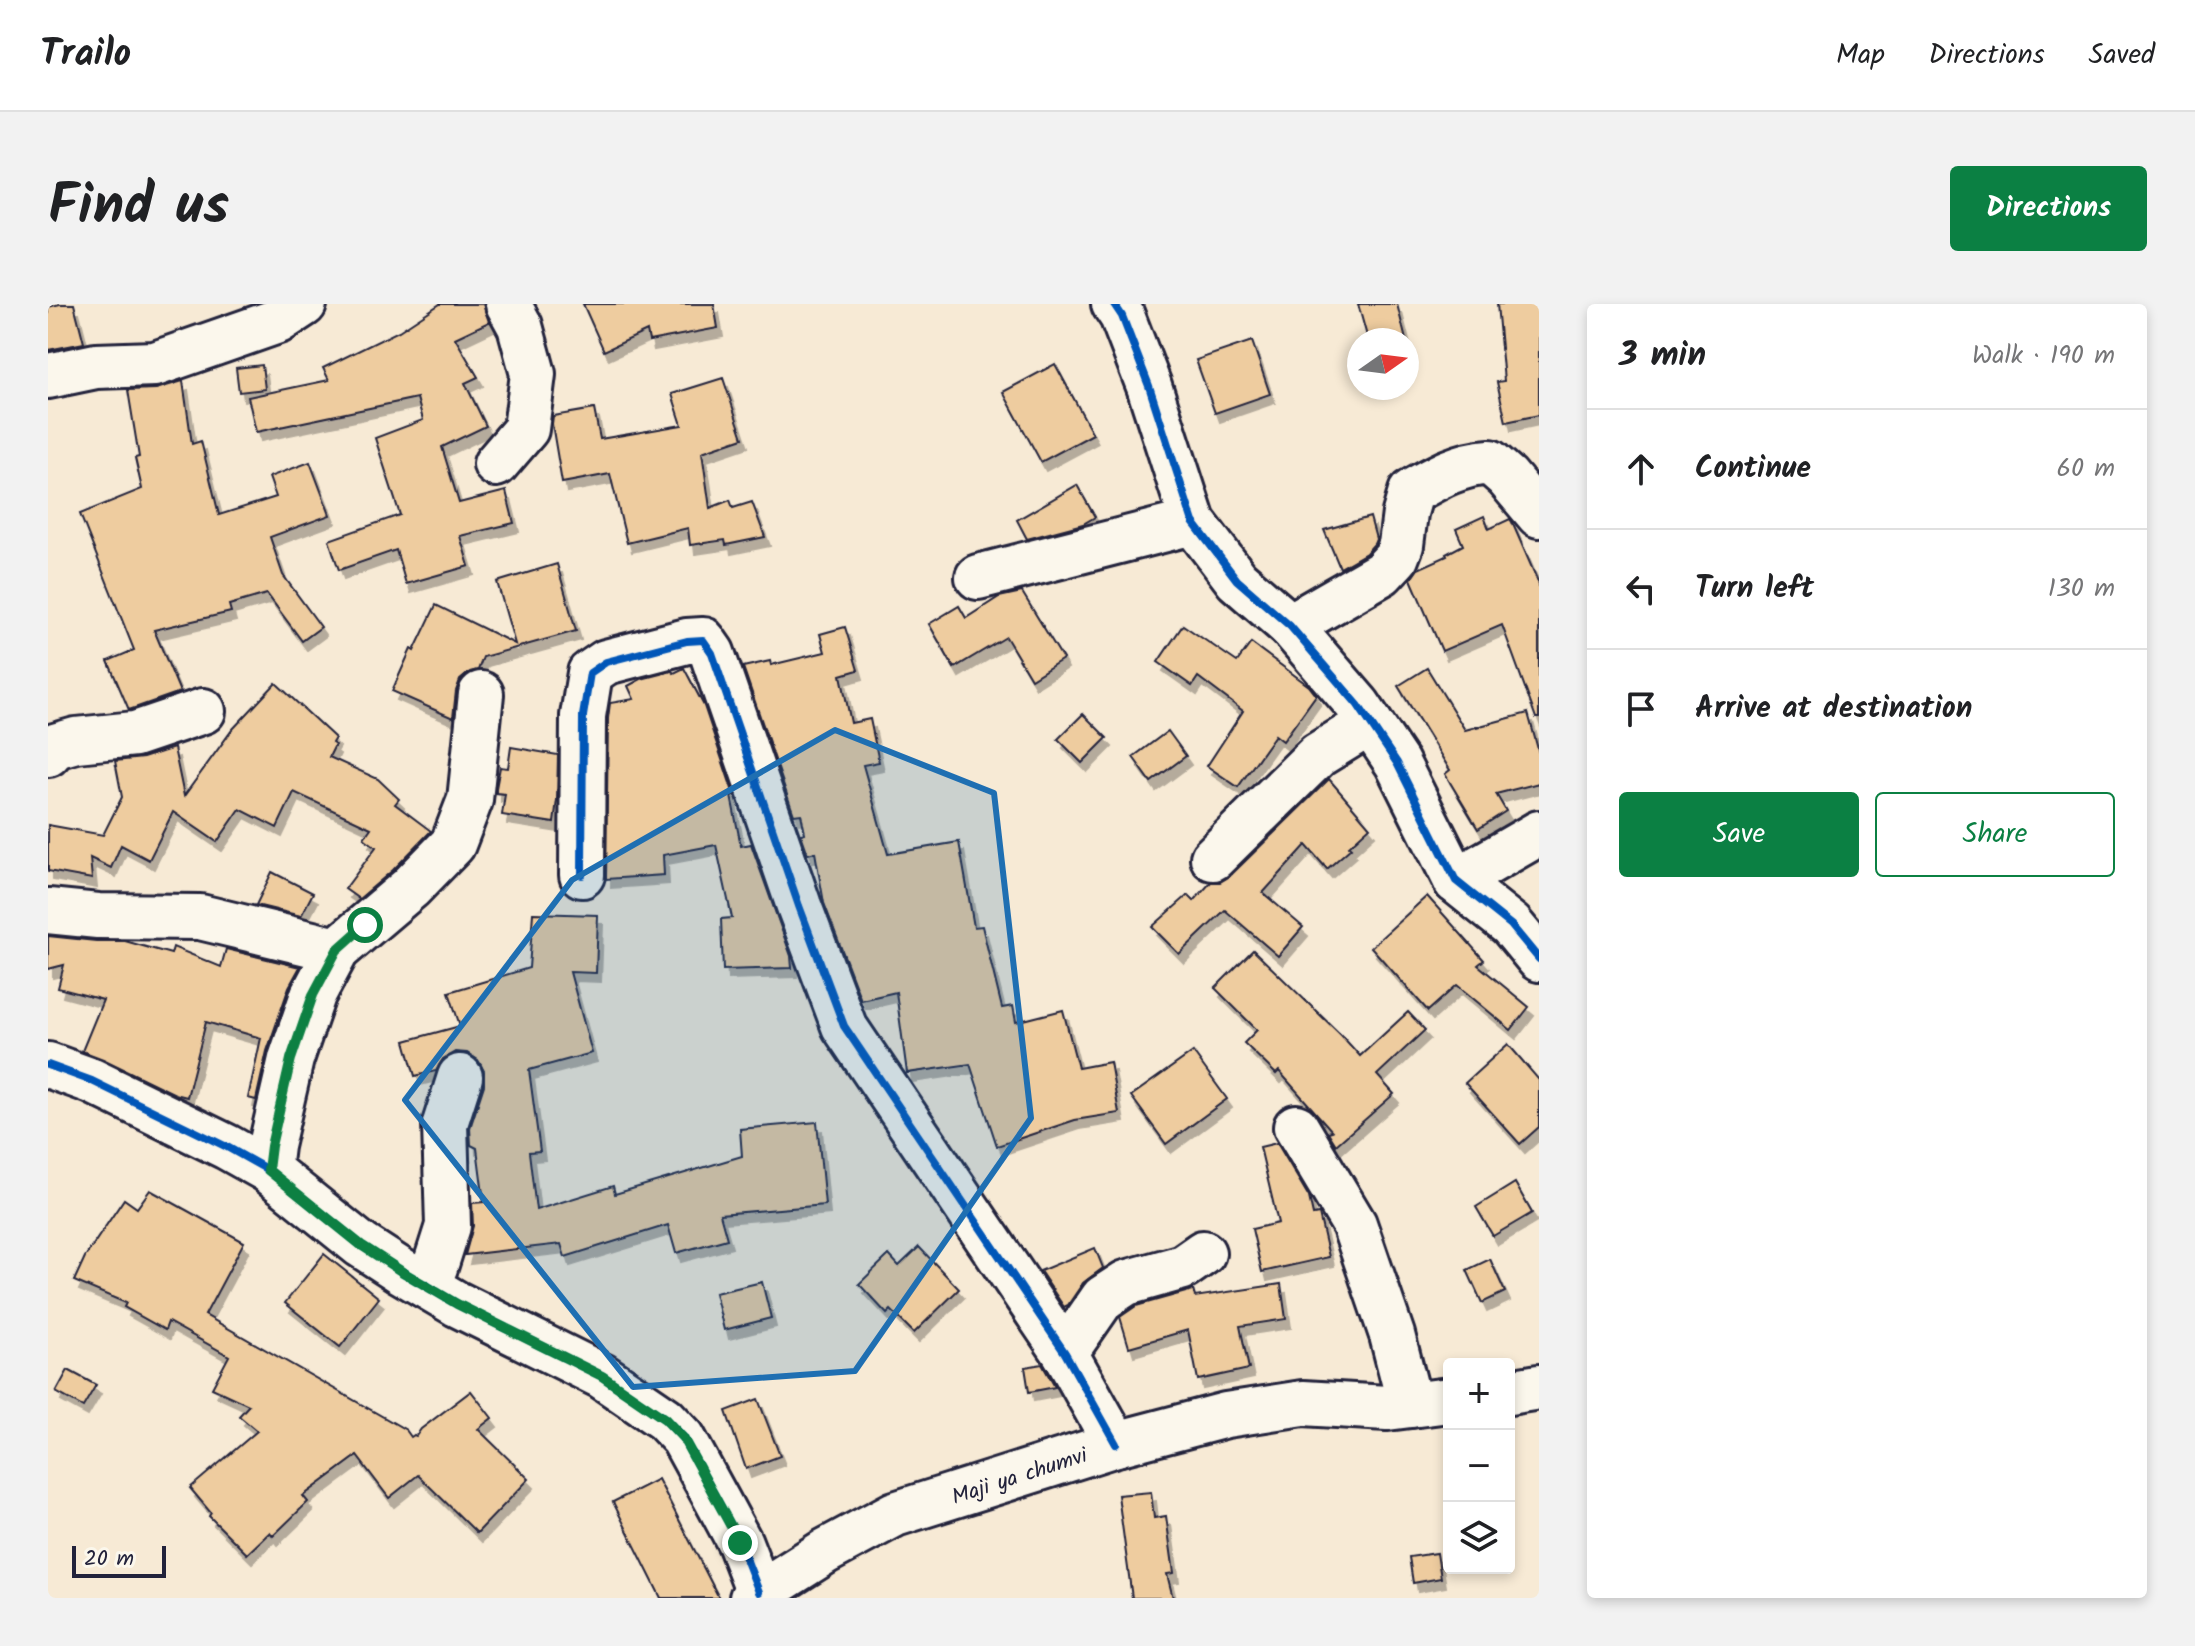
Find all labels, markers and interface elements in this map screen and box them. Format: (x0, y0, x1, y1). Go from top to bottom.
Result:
text: Trailo (40, 25, 131, 85)
text: Map (1836, 33, 1885, 78)
text: Directions (1929, 33, 2045, 78)
text: Saved (2089, 33, 2155, 78)
text: Find us (48, 163, 229, 253)
button: Directions (1950, 166, 2147, 251)
north arrow (1347, 328, 1419, 400)
text: 3 min (1619, 329, 1706, 383)
text: Walk · 190 m (1972, 335, 2115, 377)
text: Continue (1695, 445, 1811, 493)
icon: ahead (1619, 447, 1663, 491)
text: 60 m (2056, 448, 2115, 490)
text: Turn left (1695, 565, 1814, 613)
icon: left (1619, 567, 1663, 611)
text: 130 m (2048, 568, 2115, 610)
text: Arrive at destination (1695, 685, 1972, 733)
icon: arrive (1619, 687, 1663, 731)
button: Save (1619, 792, 1859, 877)
button: Share (1875, 792, 2115, 877)
route start (347, 907, 383, 943)
map controls (1443, 1358, 1515, 1574)
button: + (1443, 1358, 1515, 1430)
button: − (1443, 1430, 1515, 1502)
street label: Maji ya chumvi (947, 1439, 1093, 1516)
button: layers (1443, 1502, 1515, 1574)
route end (722, 1525, 758, 1561)
scale bar (72, 1542, 166, 1578)
text: 20 m (84, 1542, 134, 1577)

